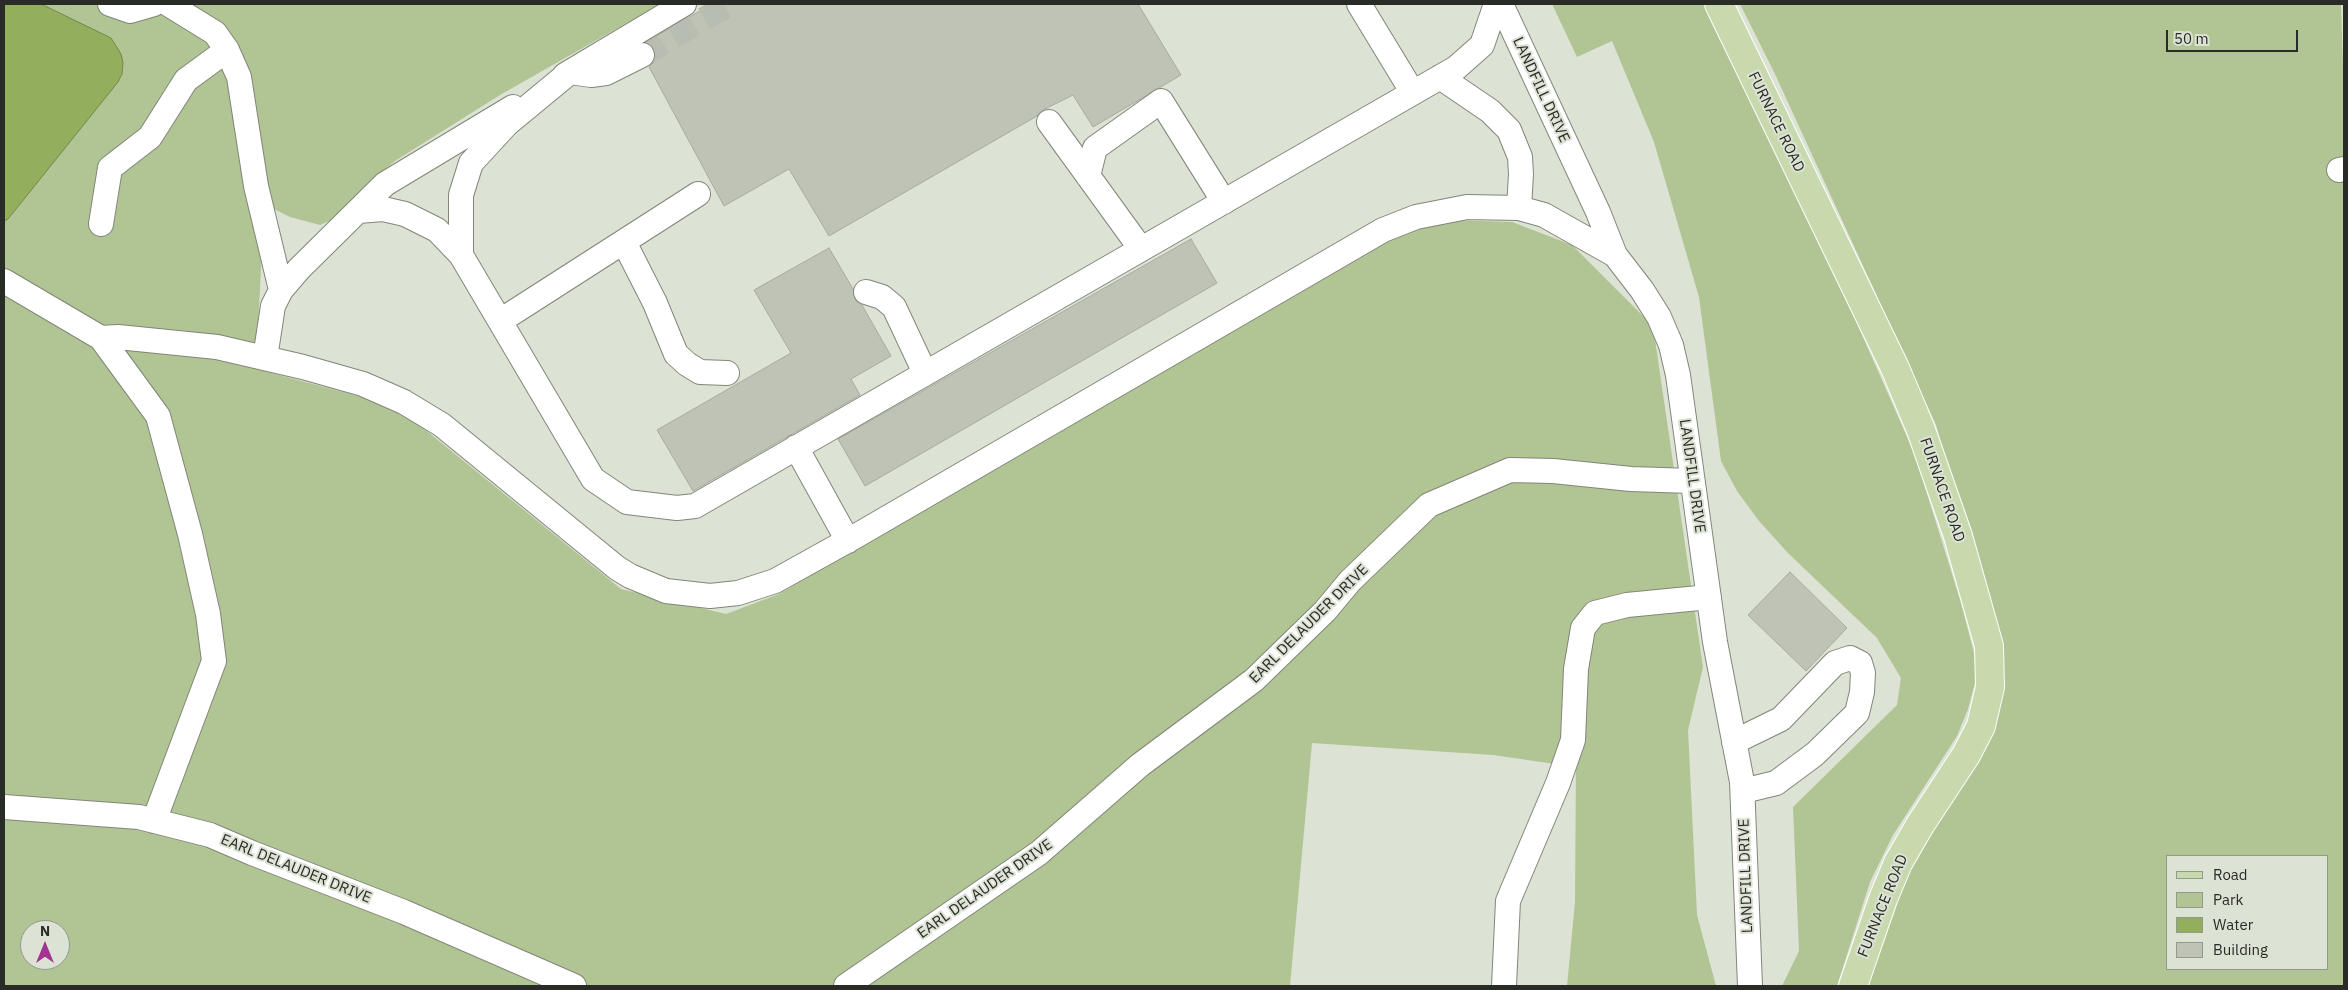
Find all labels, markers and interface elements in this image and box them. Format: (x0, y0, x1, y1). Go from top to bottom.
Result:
scale bar (2168, 20, 2300, 52)
text: 50 m (2174, 29, 2209, 48)
street label: LANDFILL DRIVE (1509, 34, 1573, 146)
street label: FURNACE ROAD (1744, 69, 1808, 175)
street label: LANDFILL DRIVE (1675, 418, 1709, 534)
street label: FURNACE ROAD (1916, 435, 1968, 545)
street label: EARL DELAUDER DRIVE (1246, 561, 1372, 687)
street label: LANDFILL DRIVE (1735, 818, 1757, 934)
street label: EARL DELAUDER DRIVE (218, 831, 374, 907)
street label: EARL DELAUDER DRIVE (914, 836, 1056, 942)
street label: FURNACE ROAD (1854, 852, 1912, 960)
legend (2166, 855, 2328, 970)
text: Road (2213, 865, 2248, 884)
text: Park (2213, 890, 2243, 909)
text: Water (2213, 915, 2253, 934)
north arrow (20, 920, 70, 970)
text: N (40, 922, 50, 940)
text: Building (2213, 940, 2268, 959)

